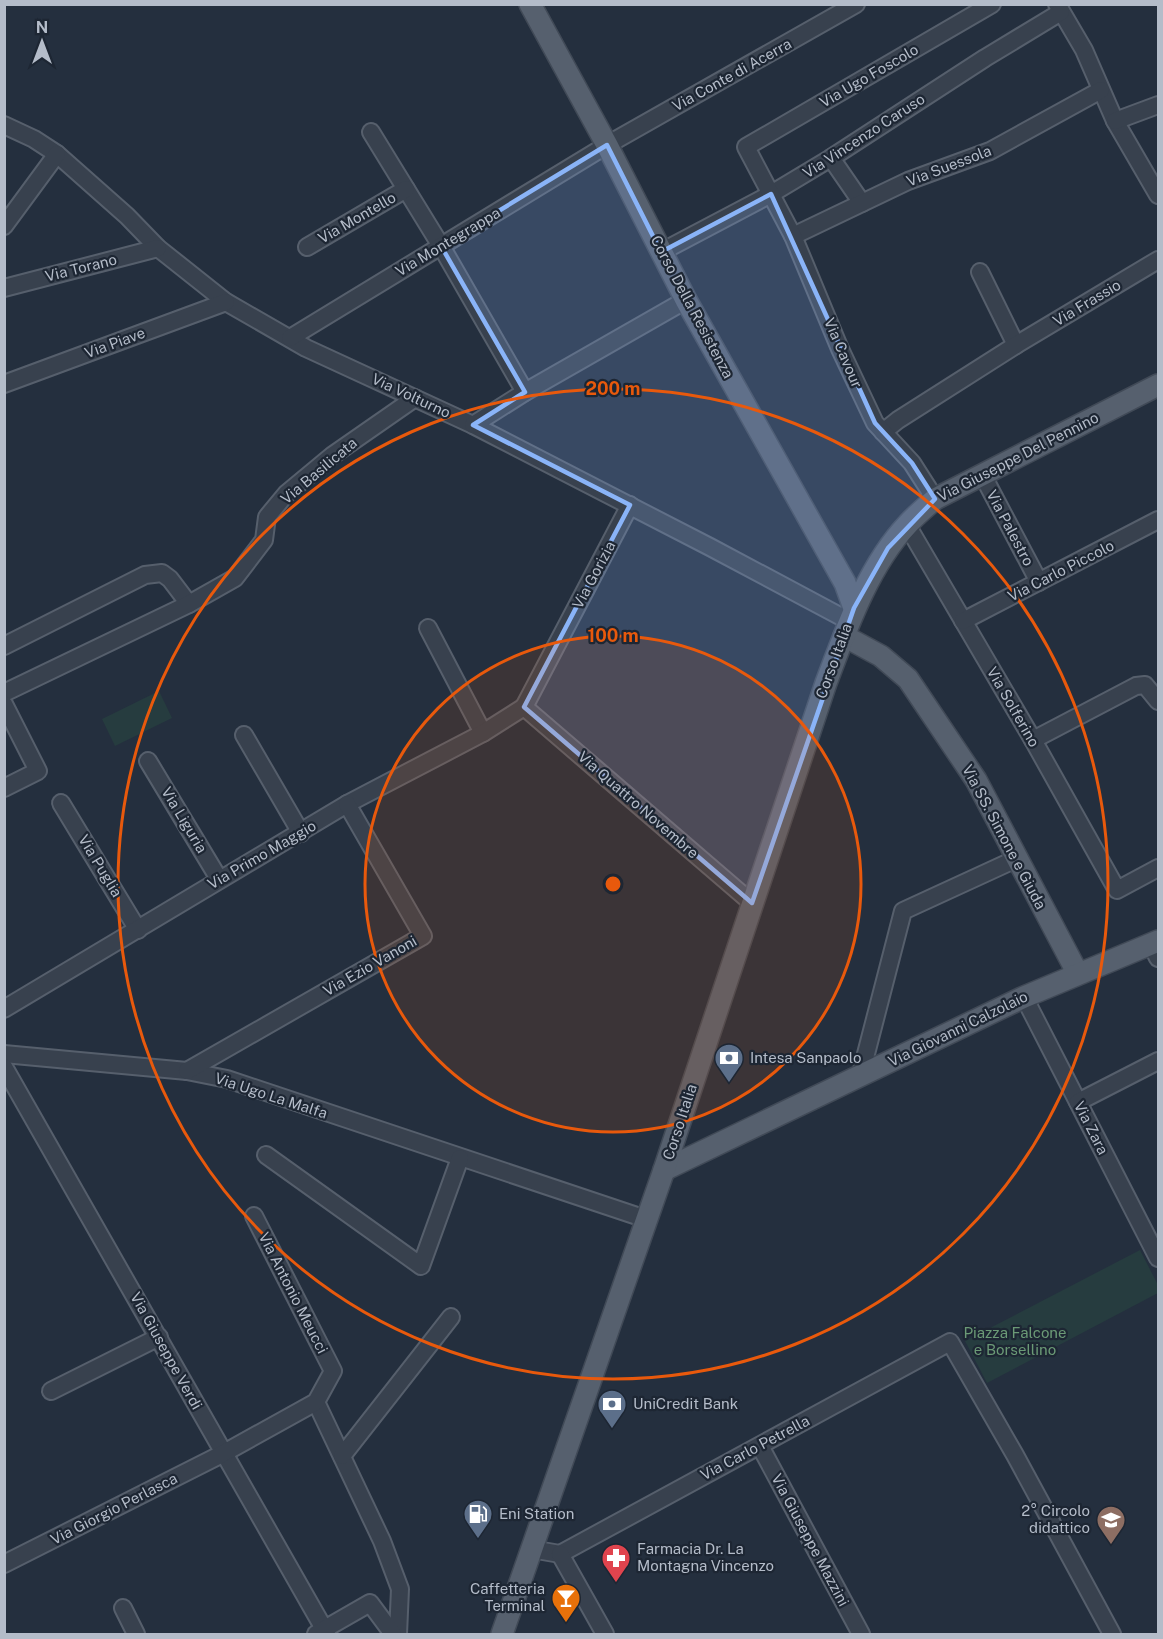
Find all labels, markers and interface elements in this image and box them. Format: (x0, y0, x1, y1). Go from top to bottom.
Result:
north arrow (12, 12, 72, 72)
text: N (36, 18, 48, 37)
street label: Via Conte di Acerra (669, 35, 794, 114)
street label: Via Ugo Foscolo (816, 40, 921, 111)
street label: Via Vincenzo Caruso (800, 90, 928, 181)
street label: Via Suessola (904, 142, 994, 189)
street label: Via Montello (315, 188, 399, 247)
street label: Via Montegrappa (392, 204, 503, 280)
street label: Corso Della Resistenza (648, 232, 737, 381)
street label: Via Torano (43, 250, 118, 285)
street label: Via Frassio (1050, 276, 1124, 329)
street label: Via Cavour (821, 315, 866, 391)
street label: Via Piave (82, 324, 147, 361)
street label: Via Volturno (369, 370, 453, 421)
text: 200 m (586, 378, 640, 399)
street label: Via Giuseppe Del Pennino (934, 408, 1101, 505)
street label: Via Basilicata (277, 434, 360, 507)
street label: Via Palestro (983, 487, 1038, 569)
street label: Via Carlo Piccolo (1005, 536, 1117, 605)
street label: Via Gorizia (569, 538, 618, 611)
street label: Corso Italia (812, 621, 855, 701)
text: 100 m (587, 625, 639, 646)
street label: Via Solferino (984, 664, 1043, 750)
street label: Via Quattro Novembre (575, 748, 702, 862)
street label: Via SS. Simone e Giuda (959, 762, 1050, 912)
street label: Via Liguria (158, 784, 211, 856)
street label: Via Primo Maggio (205, 817, 319, 892)
street label: Via Puglia (75, 831, 126, 900)
centre of rings (603, 874, 623, 894)
street label: Via Ezio Vanoni (320, 932, 419, 999)
street label: Via Giovanni Calzolaio (885, 987, 1030, 1070)
bank icon: Intesa Sanpaolo (713, 1042, 745, 1084)
place label: Intesa Sanpaolo (750, 1049, 861, 1066)
street label: Via Ugo La Malfa (213, 1069, 330, 1122)
street label: Corso Italia (659, 1082, 700, 1162)
street label: Via Zara (1071, 1098, 1112, 1157)
street label: Via Antonio Meucci (256, 1229, 331, 1356)
street label: Via Giuseppe Verdi (127, 1289, 206, 1412)
park label: Piazza Falcone e Borsellino (963, 1324, 1067, 1358)
bank icon: UniCredit Bank (596, 1388, 628, 1430)
place label: UniCredit Bank (633, 1395, 738, 1412)
street label: Via Carlo Petrella (697, 1412, 812, 1483)
street label: Via Giorgio Perlasca (48, 1469, 180, 1548)
street label: Via Giuseppe Mazzini (768, 1471, 853, 1609)
fuel station icon: Eni Station (462, 1498, 494, 1540)
place label: 2° Circolo didattico (1021, 1502, 1090, 1536)
school or university icon: 2° Circolo didattico (1095, 1504, 1127, 1546)
place label: Eni Station (499, 1505, 574, 1522)
place label: Farmacia Dr. La Montagna Vincenzo (637, 1540, 774, 1574)
pharmacy icon: Farmacia Dr. La Montagna Vincenzo (600, 1542, 632, 1584)
place label: Caffetteria Terminal (470, 1580, 545, 1614)
bar icon: Caffetteria Terminal (550, 1582, 582, 1624)

